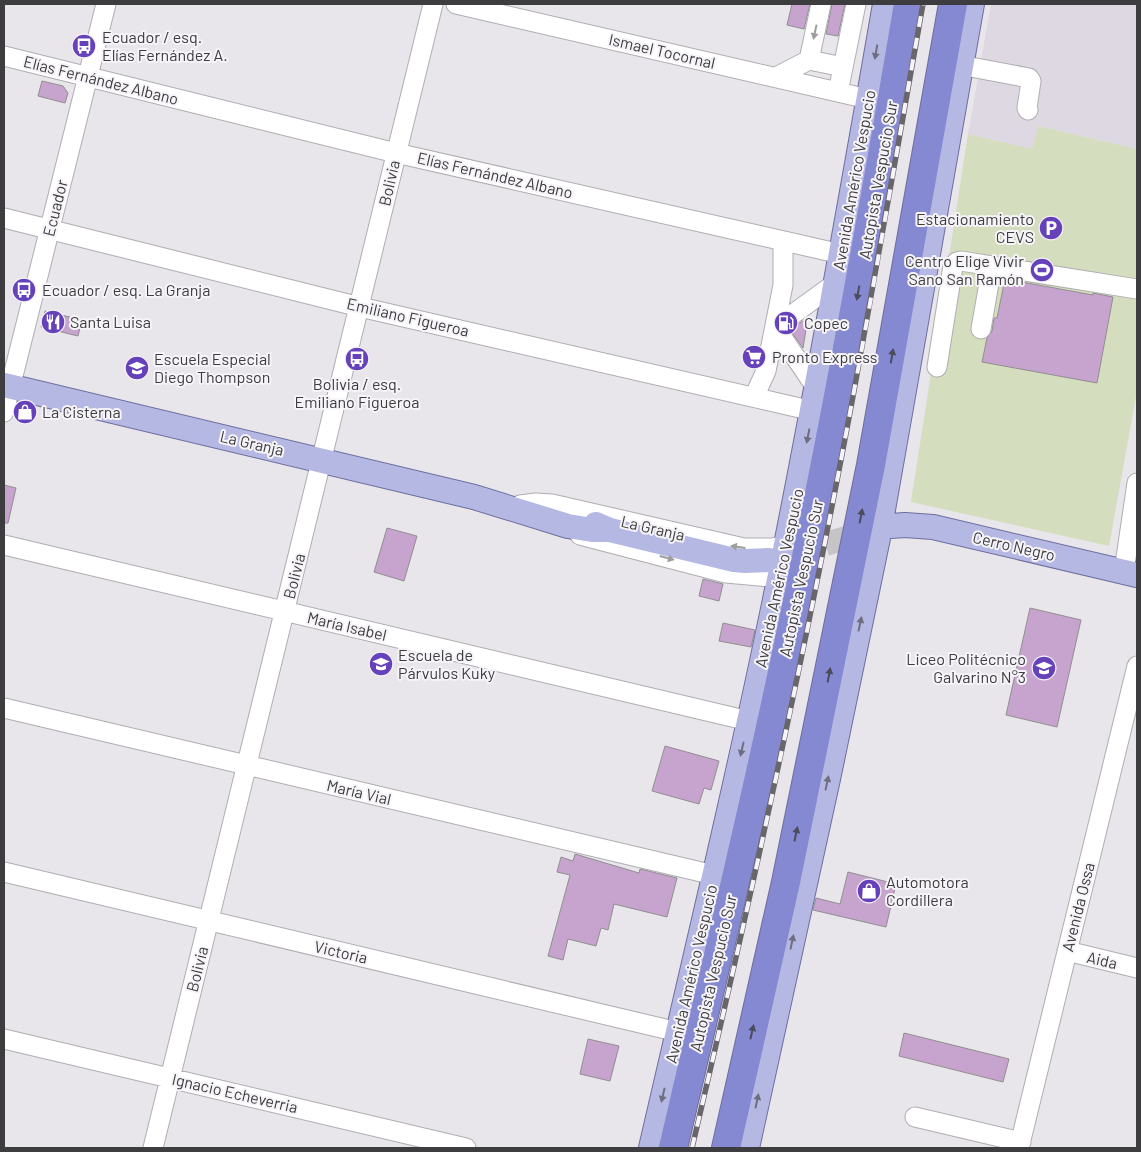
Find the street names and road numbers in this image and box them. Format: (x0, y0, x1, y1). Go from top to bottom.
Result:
street label: Ismael Tocornal (607, 29, 717, 72)
street label: Elías Fernández Albano (22, 51, 181, 108)
street label: Avenida Américo Vespucio (828, 88, 879, 271)
street label: Autopista Vespucio Sur (854, 99, 901, 261)
street label: Elías Fernández Albano (415, 147, 575, 202)
street label: Bolivia (374, 158, 403, 208)
street label: Ecuador (38, 177, 71, 238)
street label: Emiliano Figueroa (345, 293, 471, 340)
street label: La Granja (218, 426, 286, 459)
street label: Avenida Américo Vespucio (750, 487, 807, 669)
street label: Autopista Vespucio Sur (775, 497, 827, 658)
street label: La Granja (619, 511, 687, 544)
street label: Cerro Negro (971, 527, 1057, 564)
street label: Bolivia (279, 551, 308, 601)
street label: María Isabel (305, 607, 389, 644)
street label: María Vial (325, 775, 393, 808)
street label: Avenida Ossa (1057, 860, 1098, 953)
street label: Avenida Américo Vespucio (661, 883, 720, 1065)
street label: Autopista Vespucio Sur (685, 892, 740, 1053)
street label: Victoria (313, 936, 370, 967)
street label: Bolivia (182, 944, 211, 994)
street label: Aida (1085, 947, 1119, 972)
street label: Ignacio Echeverria (170, 1069, 300, 1116)

